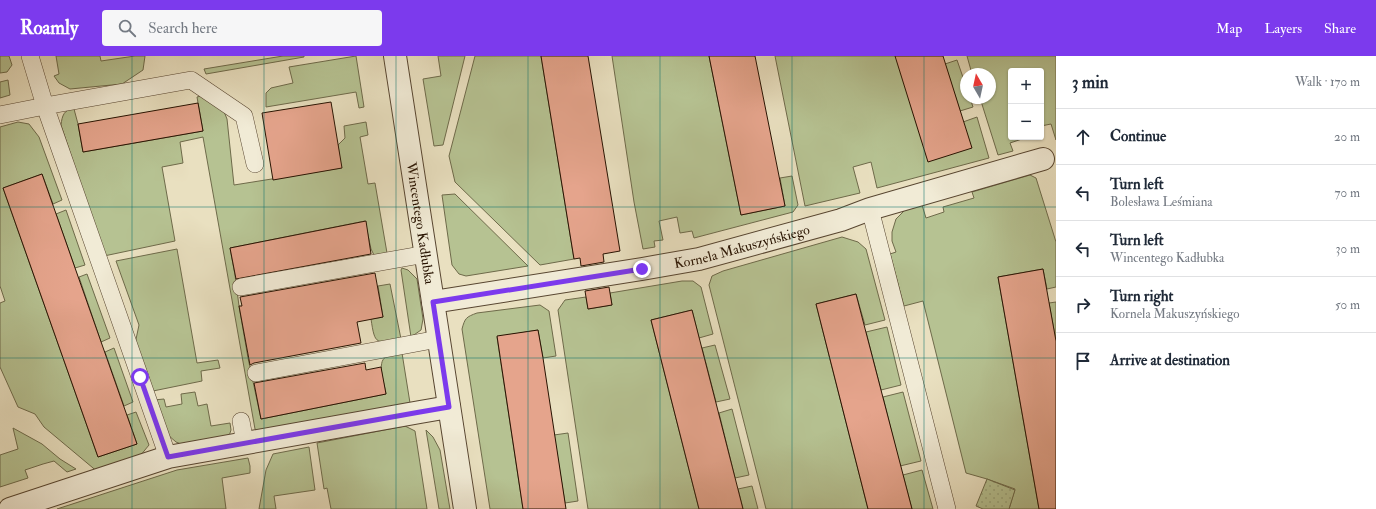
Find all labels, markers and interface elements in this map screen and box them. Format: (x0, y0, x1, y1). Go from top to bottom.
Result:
search box (102, 10, 382, 46)
text: Roamly (20, 16, 78, 40)
icon: search (116, 17, 138, 39)
text: Search here (148, 19, 218, 38)
text: Map (1216, 20, 1242, 37)
text: Layers (1264, 20, 1302, 37)
text: Share (1324, 20, 1356, 37)
north arrow (960, 68, 996, 104)
map controls (1008, 68, 1044, 140)
button: + (1008, 68, 1044, 104)
text: 3 min (1072, 72, 1109, 93)
text: Walk · 170 m (1295, 74, 1360, 90)
button: − (1008, 104, 1044, 140)
icon: ahead (1072, 126, 1094, 148)
text: Continue (1110, 127, 1166, 146)
text: 20 m (1334, 129, 1360, 145)
street label: Wincentego Kadłubka (403, 160, 439, 285)
text: Turn left (1110, 175, 1164, 194)
icon: left (1072, 182, 1094, 204)
text: 70 m (1335, 185, 1360, 201)
text: Bolesława Leśmiana (1110, 194, 1213, 210)
street label: Kornela Makuszyńskiego (673, 220, 812, 272)
text: Turn left (1110, 231, 1164, 250)
icon: left (1072, 238, 1094, 260)
text: 30 m (1336, 241, 1360, 257)
text: Wincentego Kadłubka (1110, 250, 1224, 266)
route end (633, 260, 651, 278)
text: Turn right (1110, 287, 1173, 306)
icon: right (1072, 294, 1094, 316)
text: 50 m (1335, 297, 1360, 313)
text: Kornela Makuszyńskiego (1110, 306, 1240, 322)
icon: arrive (1072, 350, 1094, 372)
text: Arrive at destination (1110, 351, 1230, 370)
route start (131, 368, 149, 386)

